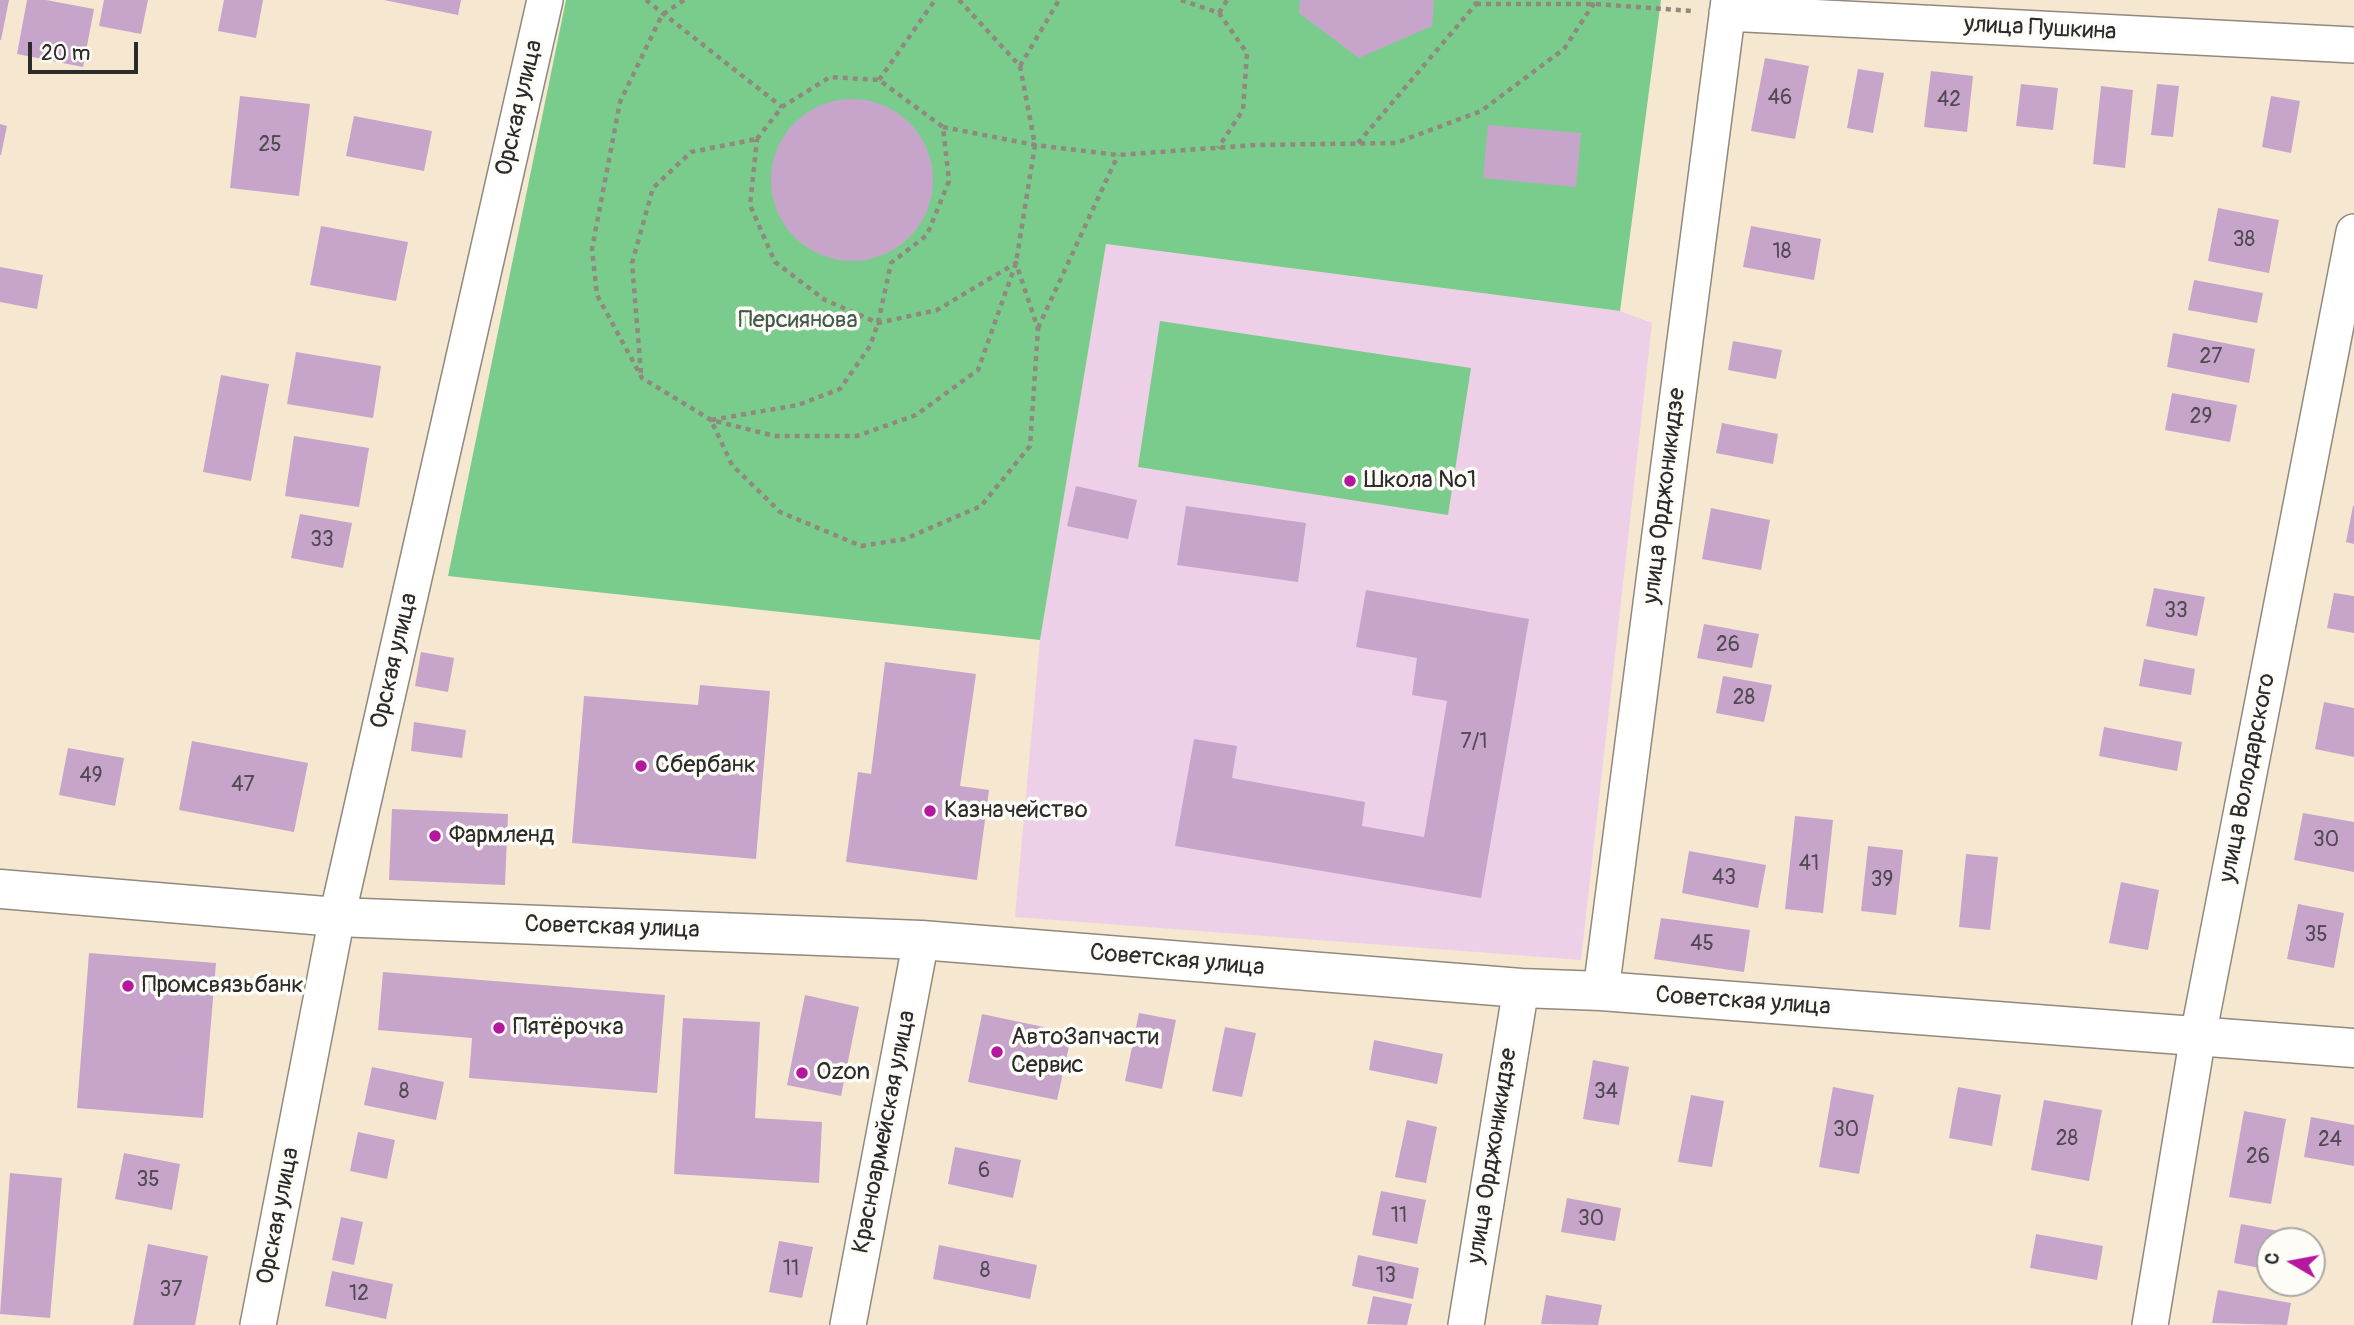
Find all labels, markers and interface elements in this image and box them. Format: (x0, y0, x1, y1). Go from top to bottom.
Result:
street label: улица Пушкина (1963, 11, 2117, 47)
scale bar (32, 28, 142, 72)
street label: Орская улица (490, 37, 550, 179)
text: 20 m (41, 40, 90, 67)
house number: 46 (1768, 86, 1792, 112)
house number: 42 (1937, 88, 1961, 114)
house number: 25 (258, 133, 282, 159)
house number: 38 (2233, 228, 2255, 254)
house number: 18 (1773, 240, 1791, 266)
park label: Персиянова (738, 307, 858, 335)
house number: 27 (2200, 345, 2222, 371)
street label: улица Орджоникидзе (1637, 386, 1693, 606)
house number: 29 (2190, 405, 2212, 431)
place label: Школа №1 (1364, 467, 1476, 495)
marker: Школа №1 (1342, 473, 1358, 489)
house number: 33 (310, 528, 334, 554)
street label: Орская улица (365, 590, 425, 732)
house number: 33 (2164, 599, 2188, 625)
house number: 26 (1716, 633, 1740, 659)
street label: улица Володарского (2214, 671, 2282, 885)
house number: 28 (1733, 686, 1755, 712)
house number: 7/1 (1461, 730, 1487, 756)
place label: Сбербанк (655, 752, 756, 780)
marker: Сбербанк (633, 758, 649, 774)
house number: 49 (80, 764, 102, 790)
house number: 47 (231, 773, 255, 799)
place label: Казначейство (944, 797, 1088, 825)
marker: Казначейство (922, 803, 938, 819)
place label: Фармленд (449, 822, 554, 850)
marker: Фармленд (427, 828, 443, 844)
house number: 30 (2313, 828, 2339, 854)
house number: 41 (1799, 852, 1819, 878)
house number: 43 (1712, 866, 1736, 892)
house number: 39 (1871, 868, 1893, 894)
street label: Советская улица (524, 911, 700, 945)
house number: 35 (2304, 923, 2328, 949)
house number: 45 (1690, 932, 1714, 958)
street label: Советская улица (1088, 939, 1266, 983)
place label: Промсвязьбанк (142, 972, 304, 1000)
marker: Промсвязьбанк (120, 978, 136, 994)
street label: Советская улица (1655, 982, 1831, 1022)
street label: Красноармейская улица (847, 1008, 923, 1256)
place label: Пятёрочка (513, 1014, 624, 1042)
marker: Пятёрочка (491, 1020, 507, 1036)
place label: АвтоЗапчасти Сервис (1011, 1024, 1159, 1080)
marker: АвтоЗапчасти Сервис (989, 1044, 1005, 1060)
street label: улица Орджоникидзе (1462, 1046, 1524, 1266)
place label: Ozon (816, 1059, 870, 1087)
marker: Ozon (794, 1065, 810, 1081)
house number: 8 (399, 1080, 409, 1106)
house number: 34 (1594, 1080, 1618, 1106)
house number: 30 (1833, 1118, 1859, 1144)
house number: 28 (2056, 1127, 2078, 1153)
house number: 24 (2318, 1128, 2342, 1154)
street label: Орская улица (252, 1145, 306, 1287)
house number: 26 (2246, 1145, 2270, 1171)
house number: 6 (978, 1159, 990, 1185)
house number: 35 (136, 1168, 160, 1194)
house number: 11 (1391, 1204, 1407, 1230)
house number: 30 (1578, 1207, 1604, 1233)
north arrow (2256, 1227, 2326, 1297)
text: С (2259, 1251, 2285, 1267)
house number: 11 (783, 1257, 799, 1283)
house number: 8 (980, 1259, 990, 1285)
house number: 13 (1376, 1264, 1396, 1290)
house number: 37 (160, 1278, 182, 1304)
house number: 12 (349, 1282, 369, 1308)

